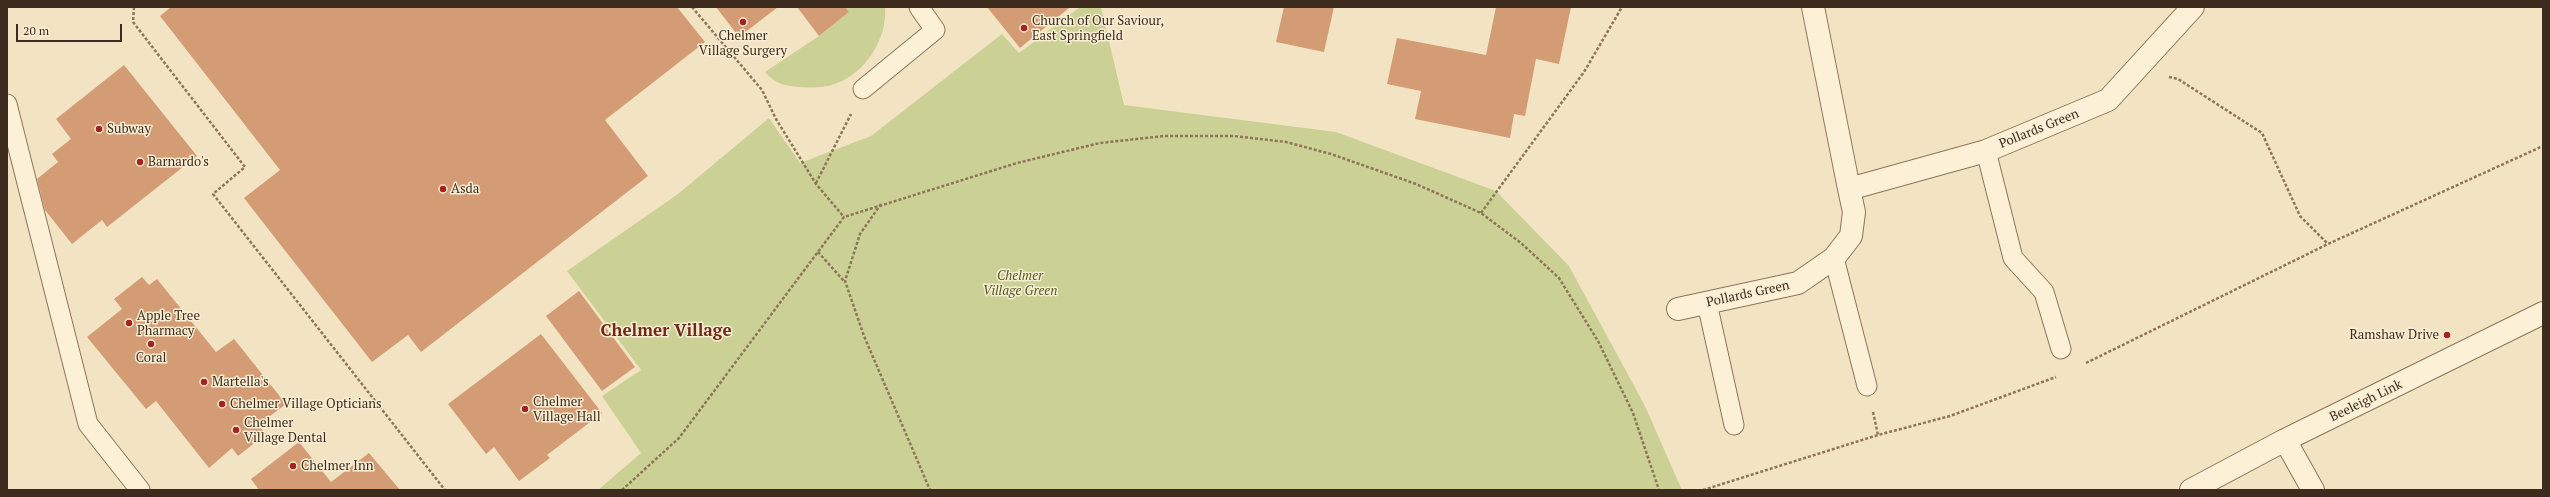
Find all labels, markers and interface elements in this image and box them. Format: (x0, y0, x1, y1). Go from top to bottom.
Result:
place label: Church of Our Saviour, East Springfield (1032, 13, 1164, 44)
scale bar (18, 16, 124, 42)
marker: Chelmer Village Surgery (738, 17, 748, 27)
text: 20 m (23, 23, 49, 38)
marker: Church of Our Saviour, East Springfield (1019, 23, 1029, 33)
place label: Chelmer Village Surgery (699, 28, 787, 59)
street label: Pollards Green (1997, 106, 2081, 152)
place label: Subway (107, 121, 151, 137)
marker: Subway (94, 124, 104, 134)
place label: Barnardo's (148, 154, 209, 170)
marker: Barnardo's (135, 157, 145, 167)
place label: Asda (451, 181, 479, 197)
marker: Asda (438, 184, 448, 194)
park label: Chelmer Village Green (983, 268, 1057, 299)
street label: Pollards Green (1705, 278, 1791, 310)
place label: Apple Tree Pharmacy (137, 308, 200, 339)
marker: Apple Tree Pharmacy (124, 318, 134, 328)
district label: Chelmer Village (600, 321, 732, 341)
place label: Ramshaw Drive (2349, 327, 2439, 343)
marker: Ramshaw Drive (2442, 330, 2452, 340)
marker: Coral (146, 339, 156, 349)
place label: Coral (136, 350, 166, 366)
place label: Martella's (212, 374, 269, 390)
marker: Martella's (199, 377, 209, 387)
street label: Beeleigh Link (2327, 377, 2405, 425)
place label: Chelmer Village Hall (533, 394, 601, 425)
place label: Chelmer Village Opticians (230, 396, 382, 412)
marker: Chelmer Village Opticians (217, 399, 227, 409)
marker: Chelmer Village Hall (520, 404, 530, 414)
place label: Chelmer Village Dental (244, 415, 326, 446)
marker: Chelmer Village Dental (231, 425, 241, 435)
place label: Chelmer Inn (301, 458, 373, 474)
marker: Chelmer Inn (288, 461, 298, 471)

